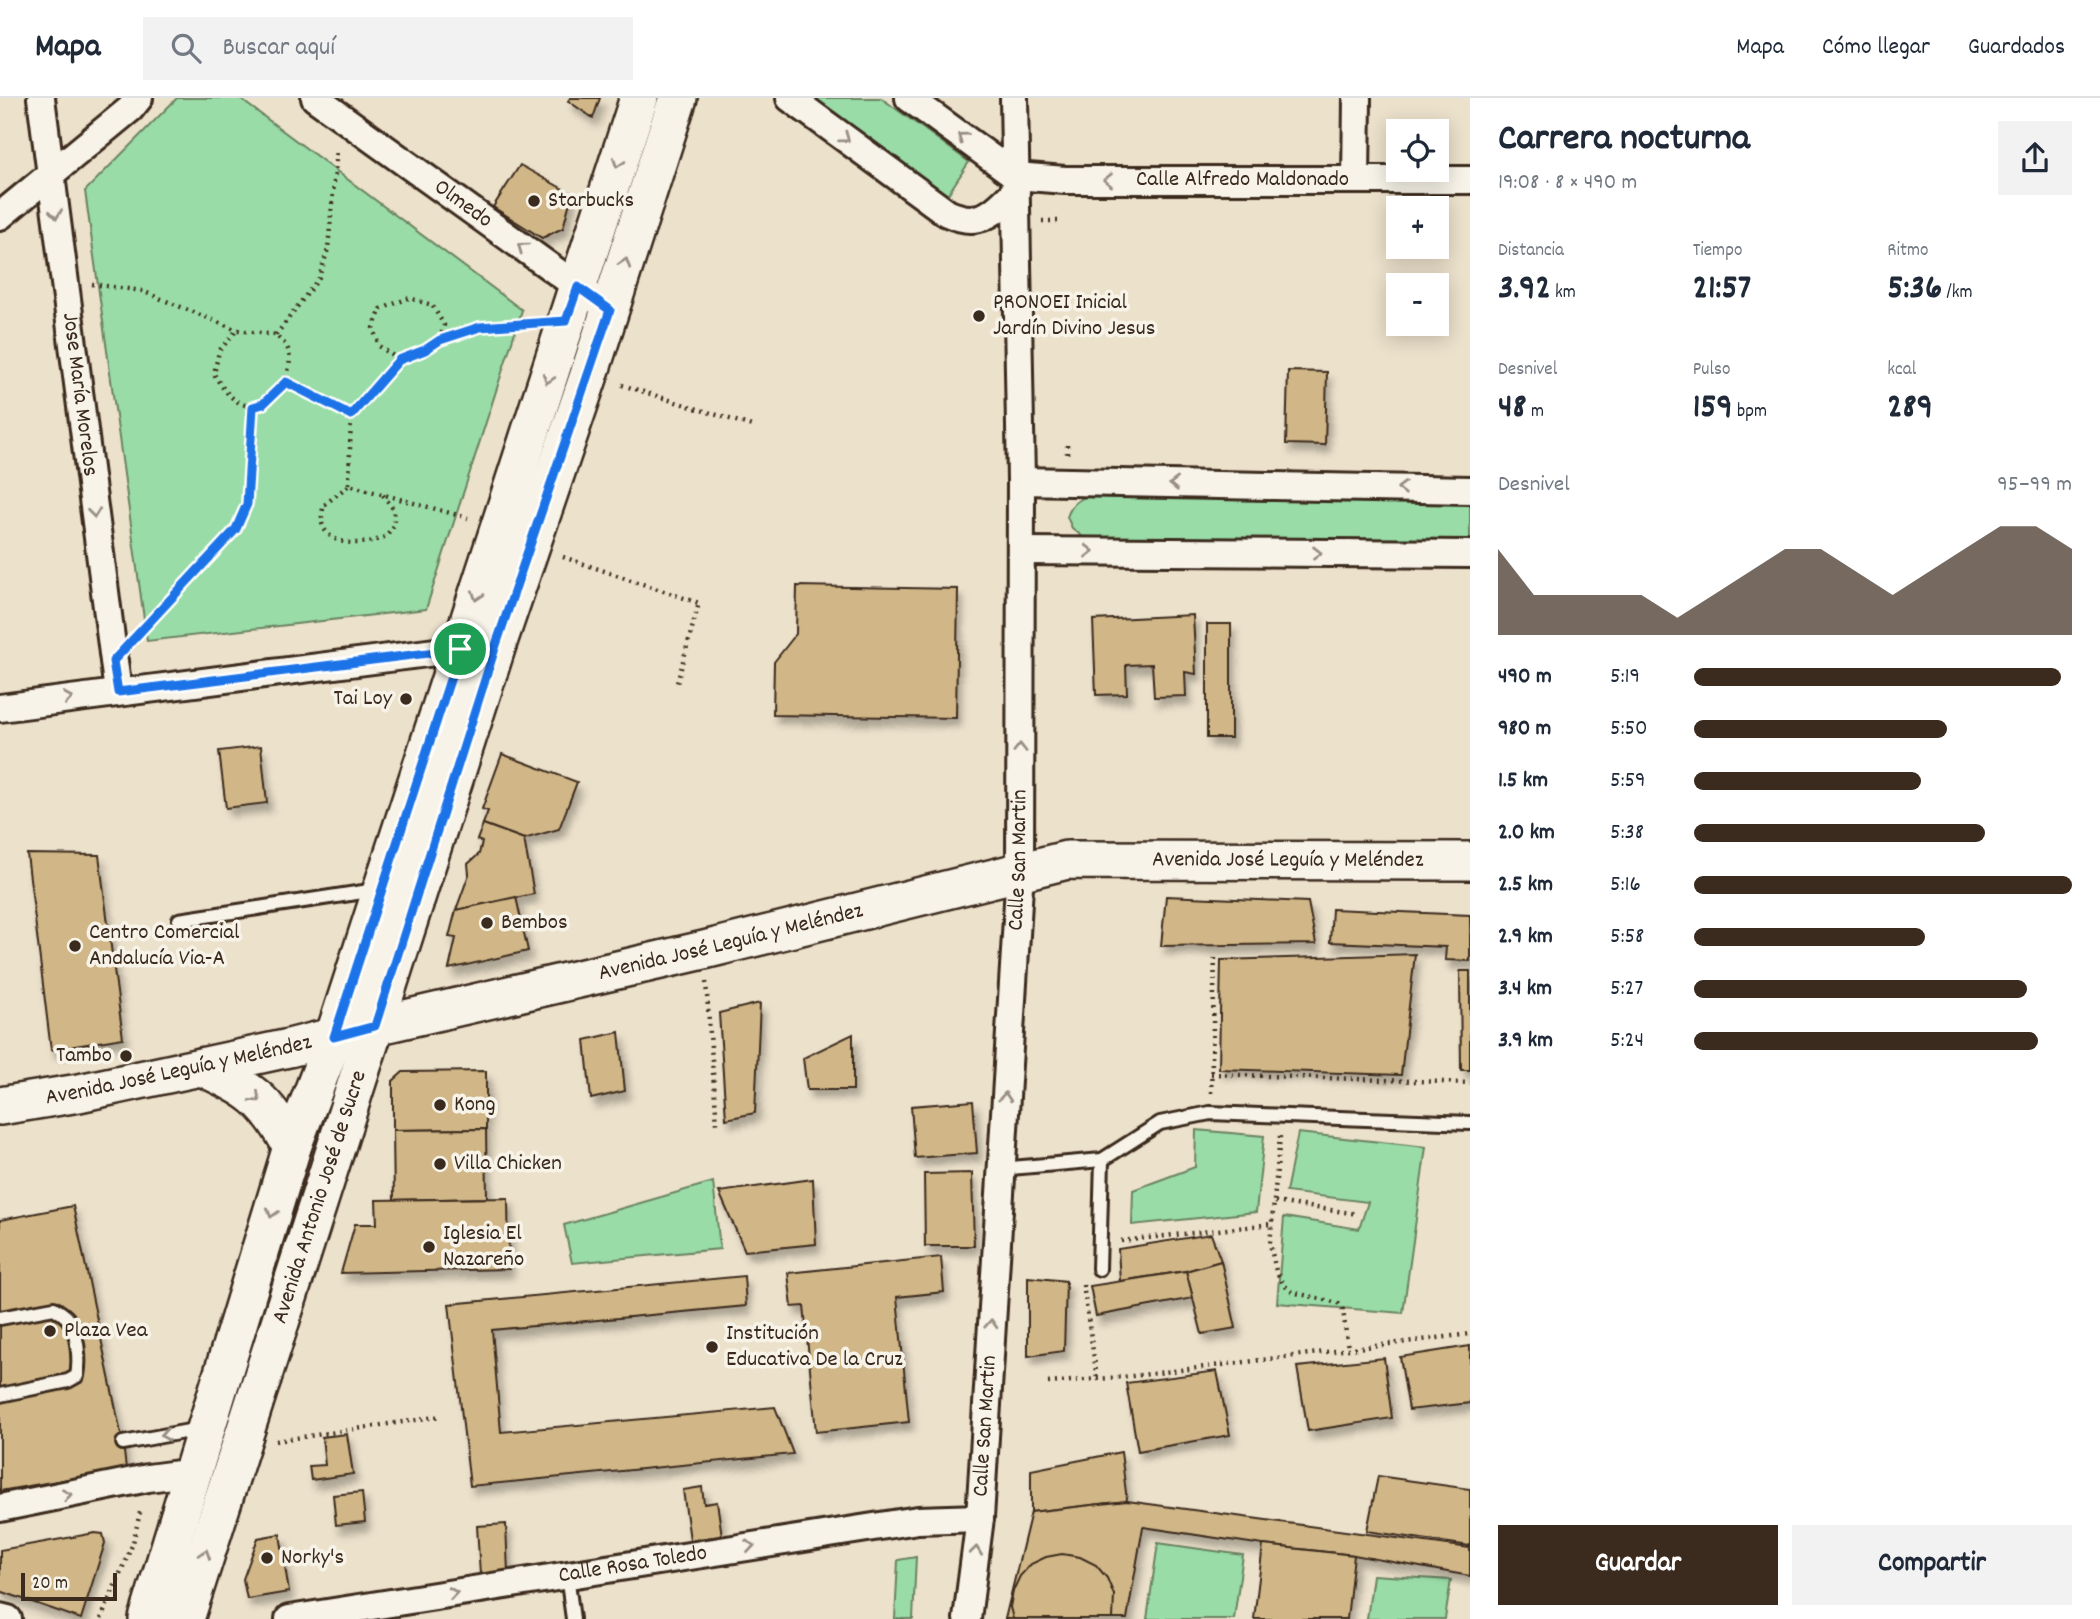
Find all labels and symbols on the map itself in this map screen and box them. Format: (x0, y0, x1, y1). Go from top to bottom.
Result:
one-way arrow (838, 130, 850, 143)
one-way arrow (957, 133, 970, 146)
one-way arrow (612, 156, 626, 169)
street label: Calle Alfredo Maldonado (1136, 164, 1349, 197)
street label: Olmedo (427, 172, 499, 237)
one-way arrow (1102, 172, 1113, 188)
place label: Starbucks (548, 185, 634, 218)
marker: Starbucks (526, 193, 542, 209)
one-way arrow (49, 208, 64, 220)
one-way arrow (517, 243, 530, 255)
one-way arrow (617, 257, 631, 269)
place label: PRONOEI Inicial Jardín Divino Jesus (993, 287, 1155, 346)
marker: PRONOEI Inicial Jardín Divino Jesus (971, 308, 987, 324)
street label: Jose María Morelos (52, 311, 106, 478)
one-way arrow (541, 373, 556, 385)
one-way arrow (1169, 476, 1179, 492)
one-way arrow (1396, 480, 1407, 496)
one-way arrow (87, 507, 102, 519)
one-way arrow (1084, 543, 1095, 559)
one-way arrow (1312, 545, 1322, 561)
one-way arrow (471, 589, 485, 601)
pin (430, 619, 490, 679)
place label: Tai Loy (334, 683, 393, 716)
one-way arrow (62, 691, 73, 706)
marker: Tai Loy (398, 691, 414, 707)
one-way arrow (1012, 742, 1028, 753)
street label: Calle San Martin (1000, 789, 1037, 932)
street label: Avenida José Leguía y Meléndez (1152, 844, 1424, 877)
street label: Avenida José Leguía y Meléndez (595, 895, 867, 990)
place label: Bembos (501, 907, 568, 940)
marker: Bembos (479, 915, 495, 931)
place label: Centro Comercial Andalucía Via-A (89, 917, 240, 976)
marker: Centro Comercial Andalucía Via-A (67, 938, 83, 954)
street label: Avenida José Leguía y Meléndez (43, 1026, 315, 1115)
place label: Tambo (56, 1040, 112, 1073)
marker: Tambo (118, 1048, 134, 1064)
street label: Avenida Antonio José de Sucre (264, 1066, 376, 1328)
place label: Kong (454, 1089, 496, 1122)
one-way arrow (248, 1090, 261, 1102)
one-way arrow (997, 1092, 1012, 1103)
marker: Kong (432, 1097, 448, 1113)
place label: Villa Chicken (454, 1148, 562, 1181)
marker: Villa Chicken (432, 1156, 448, 1172)
one-way arrow (266, 1206, 281, 1218)
place label: Iglesia El Nazareño (443, 1218, 524, 1277)
marker: Iglesia El Nazareño (421, 1239, 437, 1255)
place label: Plaza Vea (64, 1315, 149, 1348)
place label: Institución Educativa De la Cruz (726, 1318, 903, 1377)
one-way arrow (983, 1319, 998, 1330)
marker: Plaza Vea (42, 1323, 58, 1339)
marker: Institución Educativa De la Cruz (704, 1339, 720, 1355)
street label: Calle San Martin (965, 1354, 1007, 1498)
one-way arrow (159, 1427, 171, 1442)
one-way arrow (61, 1488, 73, 1503)
street label: Calle Rosa Toledo (556, 1537, 709, 1593)
one-way arrow (744, 1539, 756, 1554)
place label: Norky's (281, 1542, 344, 1575)
one-way arrow (968, 1545, 983, 1557)
one-way arrow (197, 1548, 212, 1560)
marker: Norky's (259, 1550, 275, 1566)
scale bar (21, 1570, 117, 1602)
one-way arrow (447, 1586, 459, 1601)

